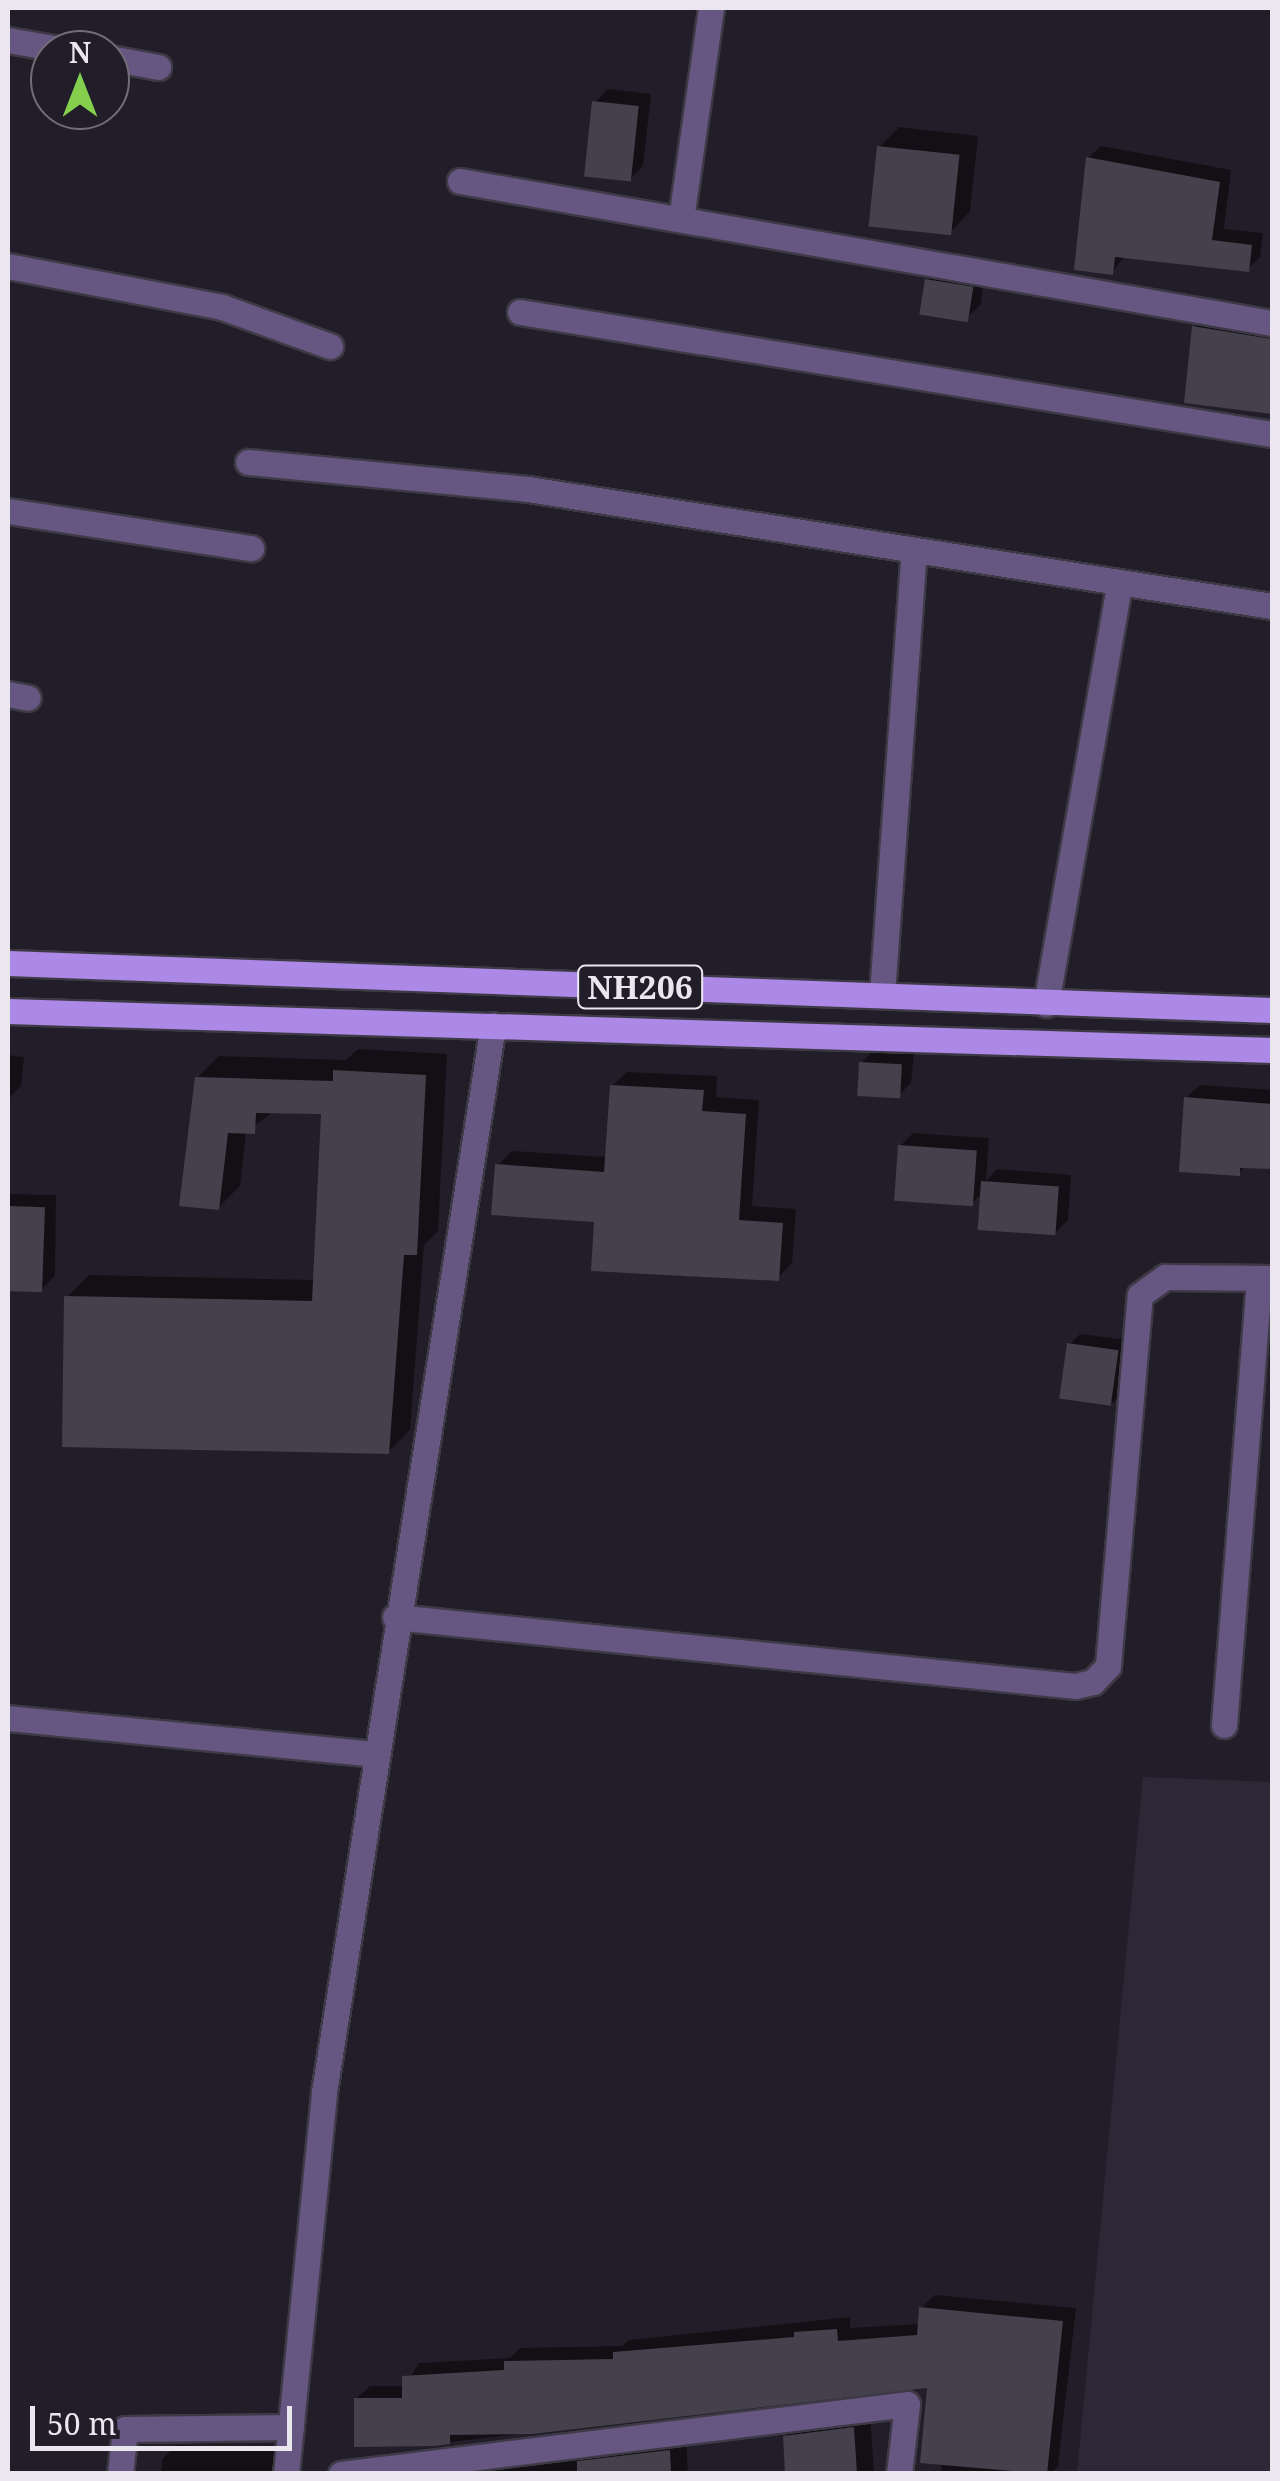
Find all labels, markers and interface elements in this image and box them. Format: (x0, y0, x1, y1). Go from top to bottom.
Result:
north arrow (30, 30, 130, 130)
text: N (69, 33, 91, 71)
road number: NH206 (575, 960, 705, 1014)
scale bar (35, 2386, 298, 2448)
text: 50 m (47, 2403, 117, 2444)

